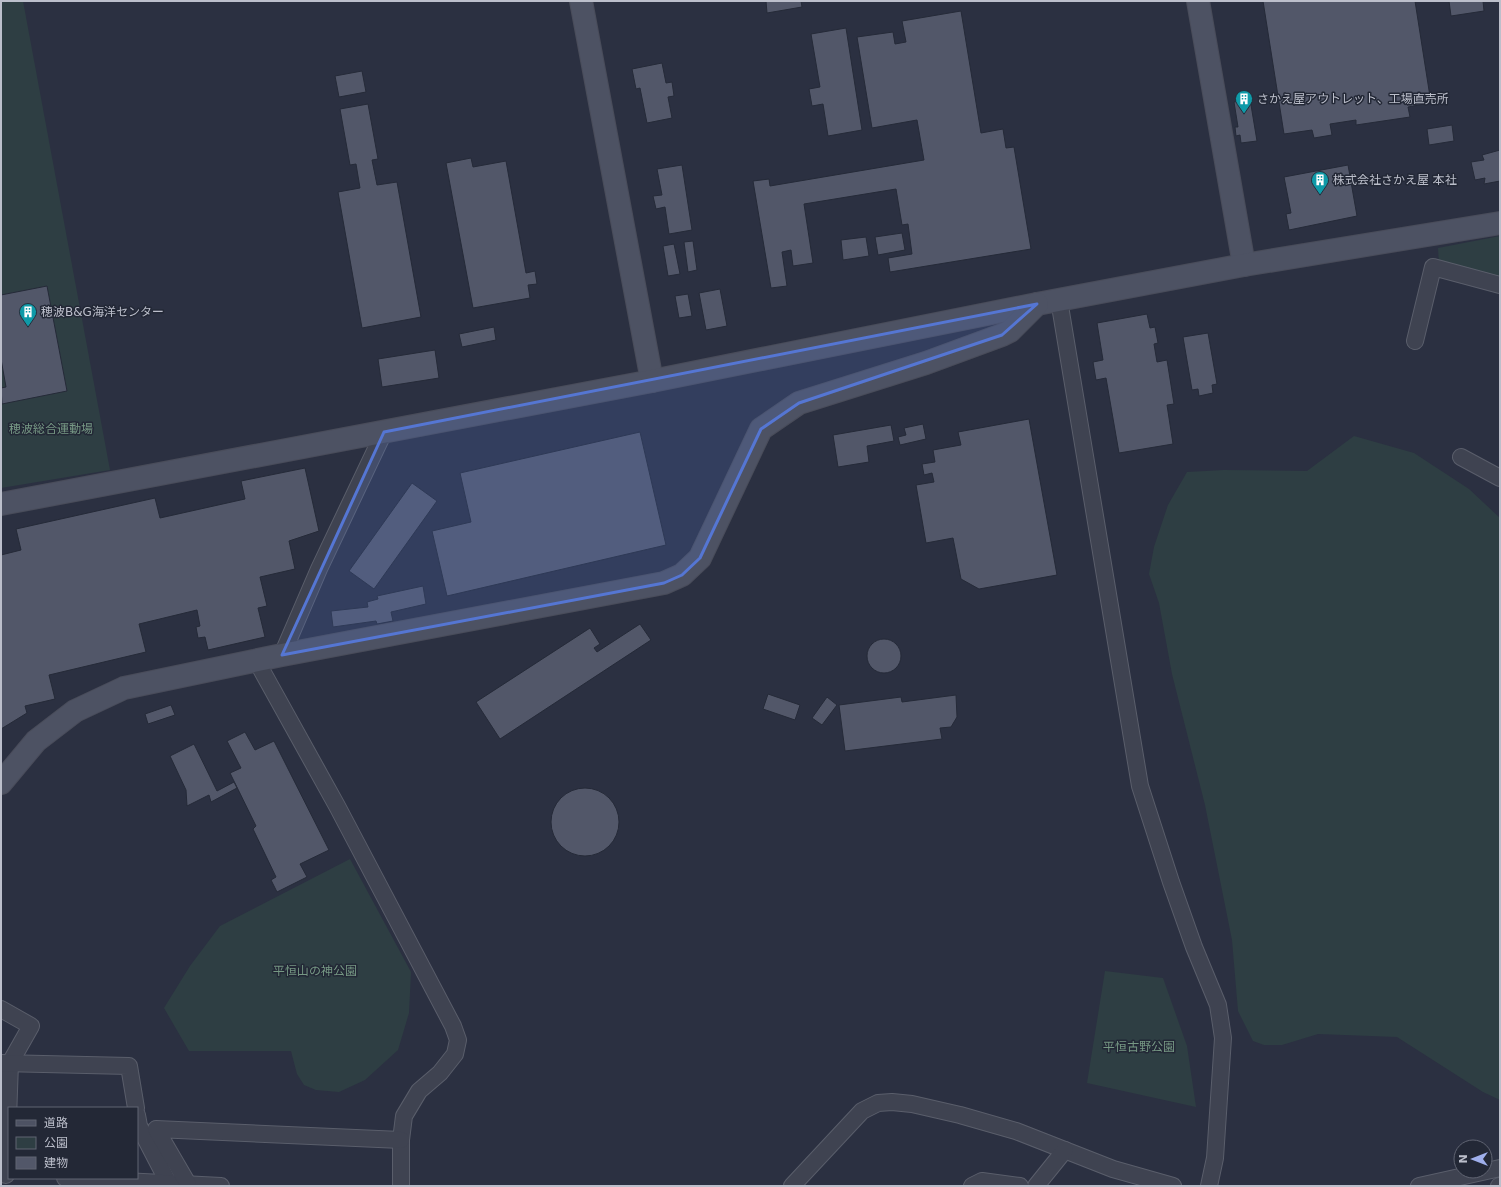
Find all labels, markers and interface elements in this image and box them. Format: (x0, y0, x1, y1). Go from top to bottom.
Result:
building icon: さかえ屋アウトレット、工場直売所 (1234, 89, 1254, 114)
place label: さかえ屋アウトレット、工場直売所 (1257, 92, 1449, 106)
building icon: 株式会社さかえ屋 本社 (1310, 170, 1330, 195)
place label: 株式会社さかえ屋 本社 (1333, 173, 1457, 187)
building icon: 穂波B&G海洋センター (18, 302, 38, 327)
place label: 穂波B&G海洋センター (41, 305, 164, 319)
park label: 穂波総合運動場 (9, 422, 93, 436)
park label: 平恒山の神公園 (273, 964, 357, 978)
park label: 平恒古野公園 (1103, 1040, 1175, 1054)
legend (8, 1107, 138, 1179)
text: 道路 (44, 1116, 68, 1130)
text: 公園 (44, 1136, 68, 1150)
north arrow (1453, 1139, 1493, 1179)
text: N (1457, 1154, 1470, 1164)
text: 建物 (44, 1156, 68, 1170)

